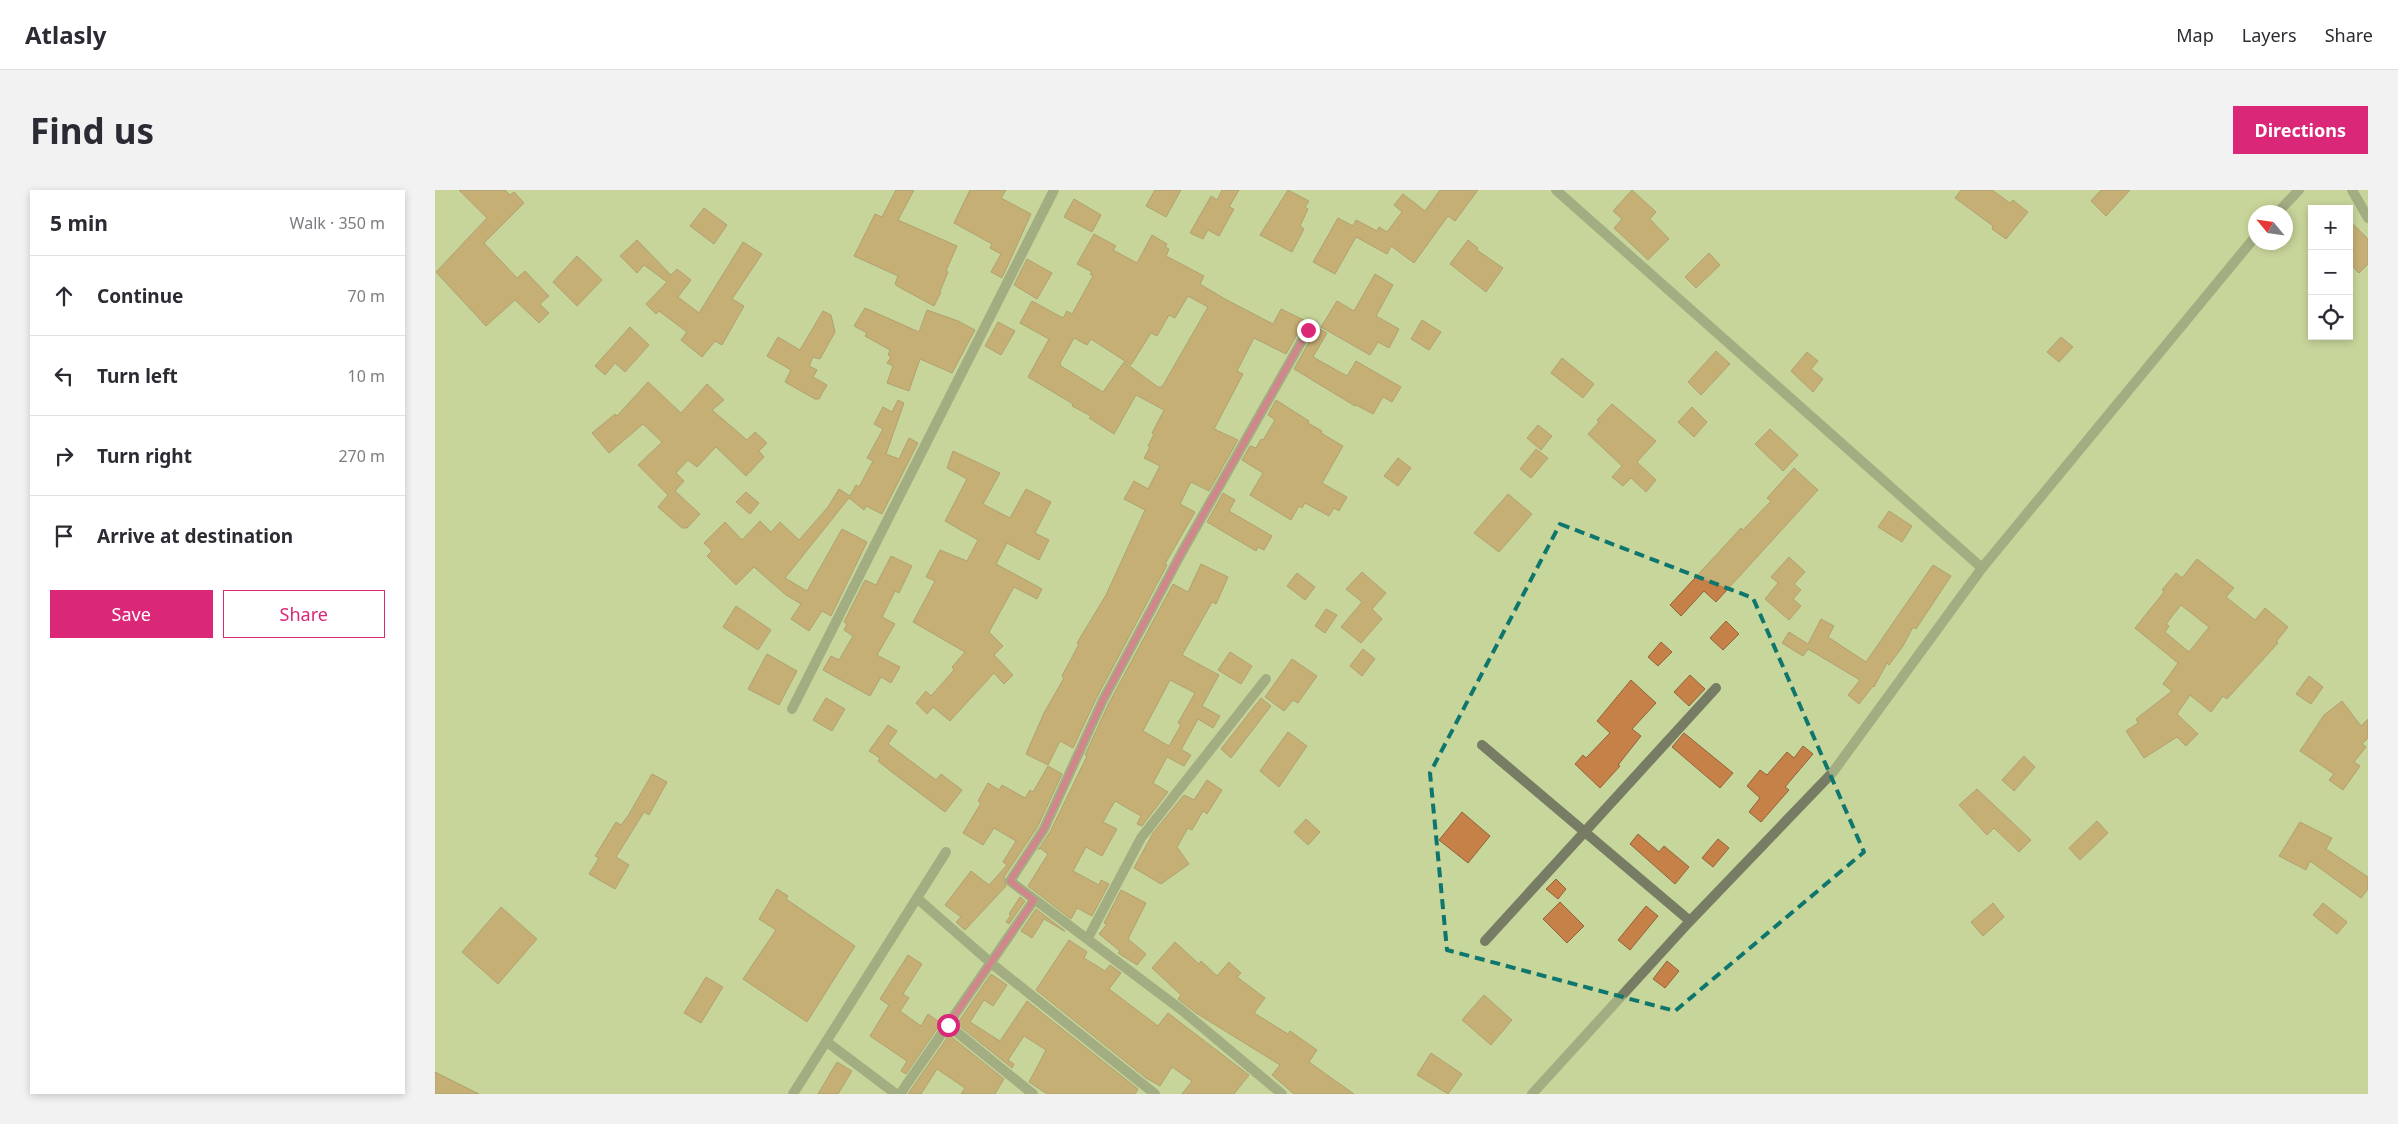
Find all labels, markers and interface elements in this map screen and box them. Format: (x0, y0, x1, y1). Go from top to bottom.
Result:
text: Atlasly (25, 18, 106, 51)
text: Map (2176, 23, 2214, 47)
text: Layers (2242, 23, 2297, 47)
text: Share (2325, 23, 2373, 47)
button: Directions (2233, 106, 2368, 154)
text: Find us (30, 107, 154, 154)
north arrow (2248, 205, 2293, 250)
map controls (2308, 205, 2353, 340)
button: + (2308, 205, 2353, 250)
text: 5 min (50, 209, 108, 237)
text: Walk · 350 m (290, 212, 385, 234)
button: − (2308, 250, 2353, 295)
icon: ahead (50, 282, 78, 310)
text: Continue (97, 283, 183, 309)
text: 70 m (348, 285, 385, 307)
button: locate (2308, 295, 2353, 340)
route end (1297, 319, 1320, 342)
icon: left (50, 362, 78, 390)
text: Turn left (97, 363, 178, 389)
text: 10 m (348, 365, 385, 387)
icon: right (50, 442, 78, 470)
text: Turn right (97, 443, 192, 469)
text: 270 m (338, 445, 385, 467)
icon: arrive (50, 522, 78, 550)
text: Arrive at destination (97, 523, 293, 549)
button: Save (50, 590, 213, 638)
button: Share (223, 590, 385, 638)
route start (937, 1014, 960, 1037)

